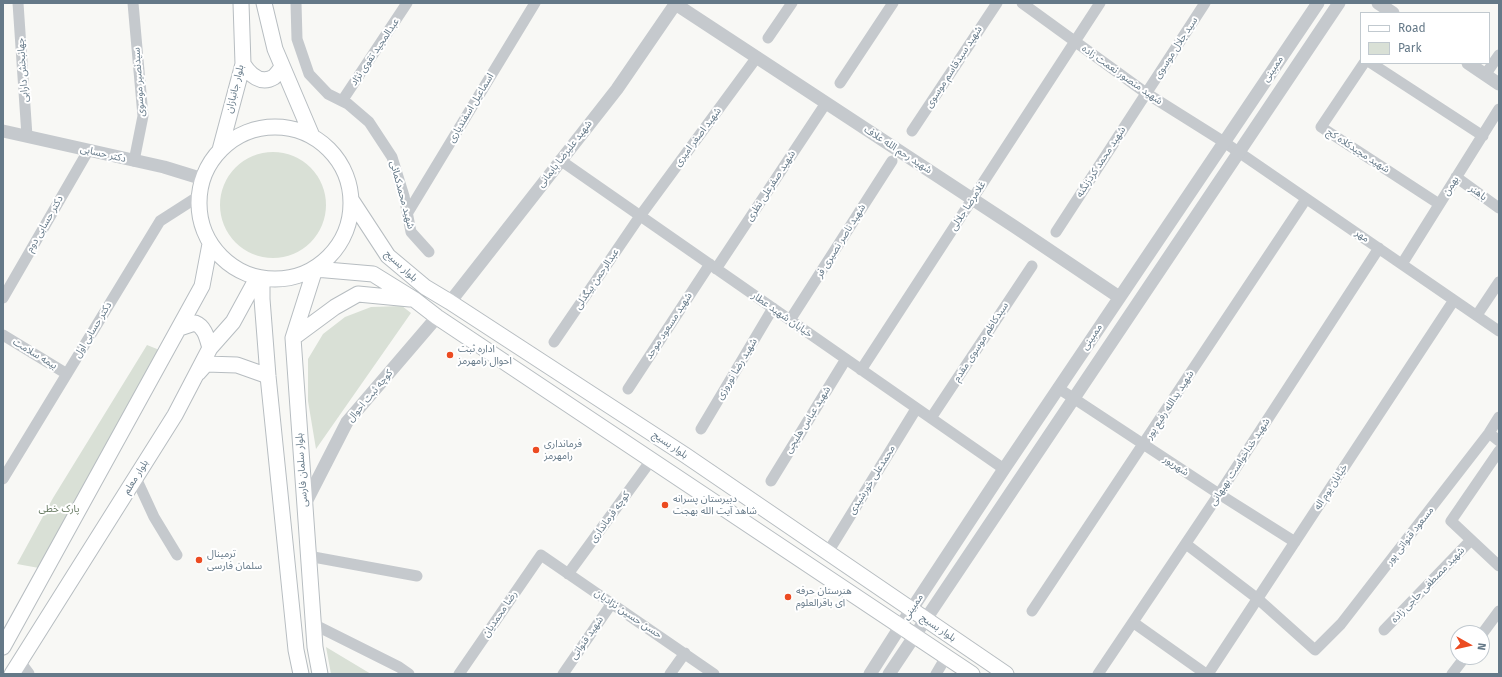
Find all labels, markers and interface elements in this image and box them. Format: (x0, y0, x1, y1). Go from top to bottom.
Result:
legend (1360, 12, 1490, 64)
street label: سید جلال موسوی (1152, 15, 1200, 81)
street label: عبدالمجید تقوی نژاد (348, 16, 402, 88)
text: Road (1398, 21, 1426, 35)
street label: شهید سیدقاسم موسوی (923, 24, 985, 110)
street label: جهانبخش دارابی (15, 37, 31, 103)
text: Park (1398, 41, 1422, 55)
street label: شهید منصور نعمت زاده (1079, 43, 1165, 107)
street label: سیدنصیر موسوی (131, 47, 147, 117)
street label: ممبینی (1260, 54, 1286, 84)
street label: بلوار جانبازان (223, 63, 247, 115)
street label: اسماعیل اسفندیاری (446, 71, 496, 145)
street label: شهید اصغر امیری (672, 105, 724, 169)
street label: شهید علیرضا بایمانی (535, 118, 595, 190)
street label: شهید رحم الله علاف (862, 124, 934, 176)
street label: شهید محمد کردزنگنه (1074, 124, 1128, 200)
street label: شهید مجیدکلاه کج (1324, 126, 1392, 176)
street label: دکتر حسابی (79, 143, 127, 165)
street label: شهید صفرعلی نظری (744, 148, 798, 224)
street label: شهید محمدکمائی (387, 160, 417, 230)
street label: بهمن (1440, 174, 1462, 198)
street label: غلامرضا جلالی (948, 179, 988, 233)
street label: باهنر (1467, 183, 1489, 203)
street label: دکتر حسابی دوم (24, 194, 66, 254)
street label: شهید ناصر نصیری فر (814, 202, 868, 280)
street label: مهر (1353, 227, 1371, 245)
street label: عبدالرحمن بیگدلی (572, 246, 622, 312)
street label: بلوار بسیج (382, 248, 420, 284)
street label: شهید مسعود موحد (643, 290, 695, 362)
street label: خیابان شهید عطار (749, 290, 815, 340)
street label: دکتر حسابی اول (72, 300, 114, 360)
street label: سیدکاظم موسوی مقدم (951, 300, 1011, 384)
street label: ممبینی (1079, 322, 1105, 352)
street label: بیمه سلامت (11, 336, 59, 372)
street label: شهید رضا نوروزی (714, 336, 760, 402)
place label: اداره ثبت احوال رامهرمز (458, 343, 512, 366)
marker: اداره ثبت احوال رامهرمز (445, 350, 455, 360)
street label: کوچه ثبت احوال (345, 367, 395, 425)
street label: شهید یدالله رفیع پور (1143, 368, 1197, 442)
street label: شهید عباس هلیچی (783, 384, 833, 456)
street label: شهید خداخواست بهبهانی (1207, 416, 1273, 508)
street label: بلوار بسیج (650, 429, 690, 461)
street label: بلوار سلمان فارسی (293, 433, 311, 507)
place label: فرمانداری رامهرمز (544, 438, 582, 462)
street label: محمدعلی خورشیدی (846, 443, 898, 517)
marker: فرمانداری رامهرمز (531, 445, 541, 455)
street label: شهریور (1161, 453, 1191, 479)
street label: بلوار معلم (121, 458, 151, 496)
street label: خیابان یوم اله (1312, 462, 1350, 512)
street label: کوچه فرمانداری (587, 489, 633, 545)
place label: دبیرستان پسرانه شاهد آیت الله بهجت (673, 493, 757, 516)
marker: دبیرستان پسرانه شاهد آیت الله بهجت (660, 500, 670, 510)
park label: پارک خطی (39, 503, 79, 515)
street label: مسعود قنواتی پور (1384, 505, 1436, 567)
street label: شهید مصطفی حاجی زاده (1389, 545, 1467, 625)
place label: ترمینال سلمان فارسی (207, 548, 262, 572)
marker: ترمینال سلمان فارسی (194, 555, 204, 565)
place label: هنرستان حرفه ای باقرالعلوم (796, 585, 852, 608)
street label: حسن حسین نژادیان (592, 587, 664, 641)
street label: رضا محمدیان (480, 588, 520, 640)
marker: هنرستان حرفه ای باقرالعلوم (783, 592, 793, 602)
street label: ممبینی (900, 592, 926, 622)
street label: بلوار بسیج (918, 612, 958, 644)
street label: شهید قنواتی (568, 614, 606, 662)
north arrow (1450, 625, 1490, 665)
text: N (1474, 642, 1488, 651)

